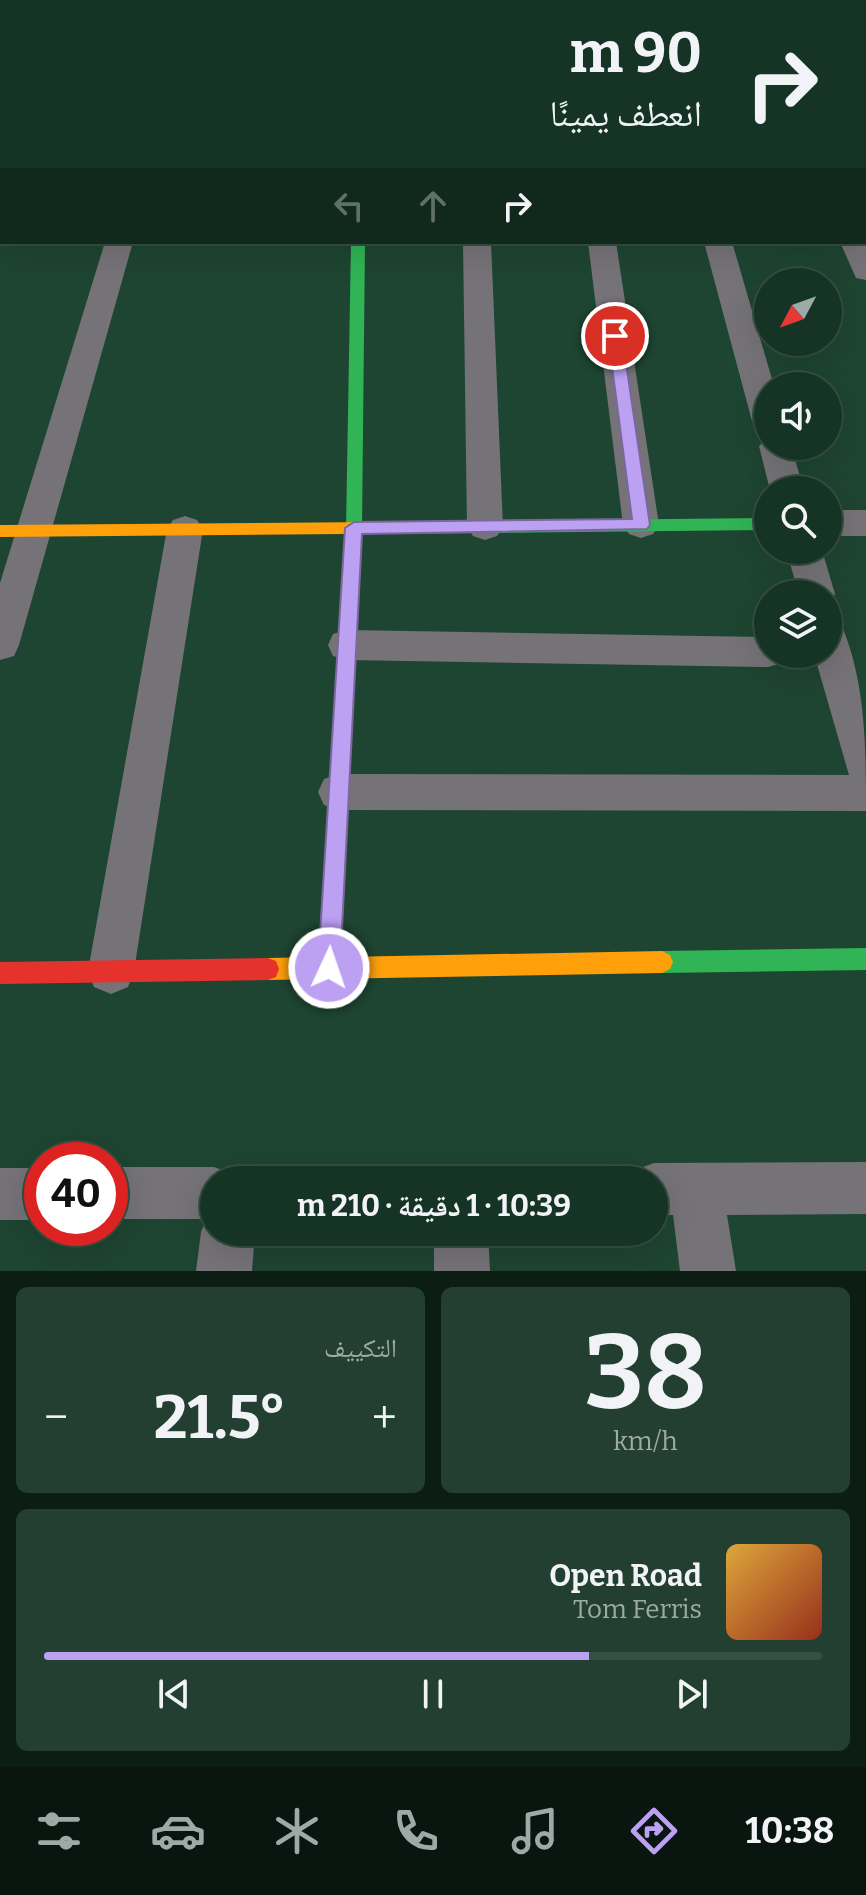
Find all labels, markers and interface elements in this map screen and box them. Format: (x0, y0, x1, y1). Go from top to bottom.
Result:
text: 90 m (570, 20, 702, 87)
icon: right (730, 32, 834, 136)
text: انعطف يمينًا (550, 92, 702, 136)
icon: left (327, 184, 371, 228)
icon: ahead (411, 184, 455, 228)
icon: right (495, 184, 539, 228)
north arrow (754, 268, 842, 356)
map controls (754, 268, 842, 668)
pin (581, 302, 649, 370)
icon: arrive (593, 314, 637, 358)
button: sound (754, 372, 842, 460)
button: search (754, 476, 842, 564)
button: layers (754, 580, 842, 668)
position arrow (287, 926, 371, 1010)
speed limit sign: 40 (24, 1142, 128, 1246)
text: 10:39 · 1 دقيقة · 210 m (297, 1188, 571, 1224)
text: 38 (584, 1311, 707, 1436)
text: التكييف (324, 1333, 397, 1364)
text: 21.5° (154, 1382, 286, 1454)
text: − (44, 1391, 68, 1444)
text: + (372, 1391, 397, 1444)
text: km/h (613, 1426, 678, 1457)
text: Open Road (549, 1558, 702, 1594)
text: Tom Ferris (573, 1594, 702, 1625)
icon: previous (152, 1672, 196, 1716)
icon: pause (411, 1672, 455, 1716)
icon: next (670, 1672, 714, 1716)
icon: filters (31, 1803, 87, 1859)
icon: car (150, 1803, 206, 1859)
icon: climate (269, 1803, 325, 1859)
icon: phone (388, 1803, 444, 1859)
icon: music (507, 1803, 563, 1859)
icon: directions (626, 1803, 682, 1859)
text: 10:38 (745, 1809, 835, 1853)

